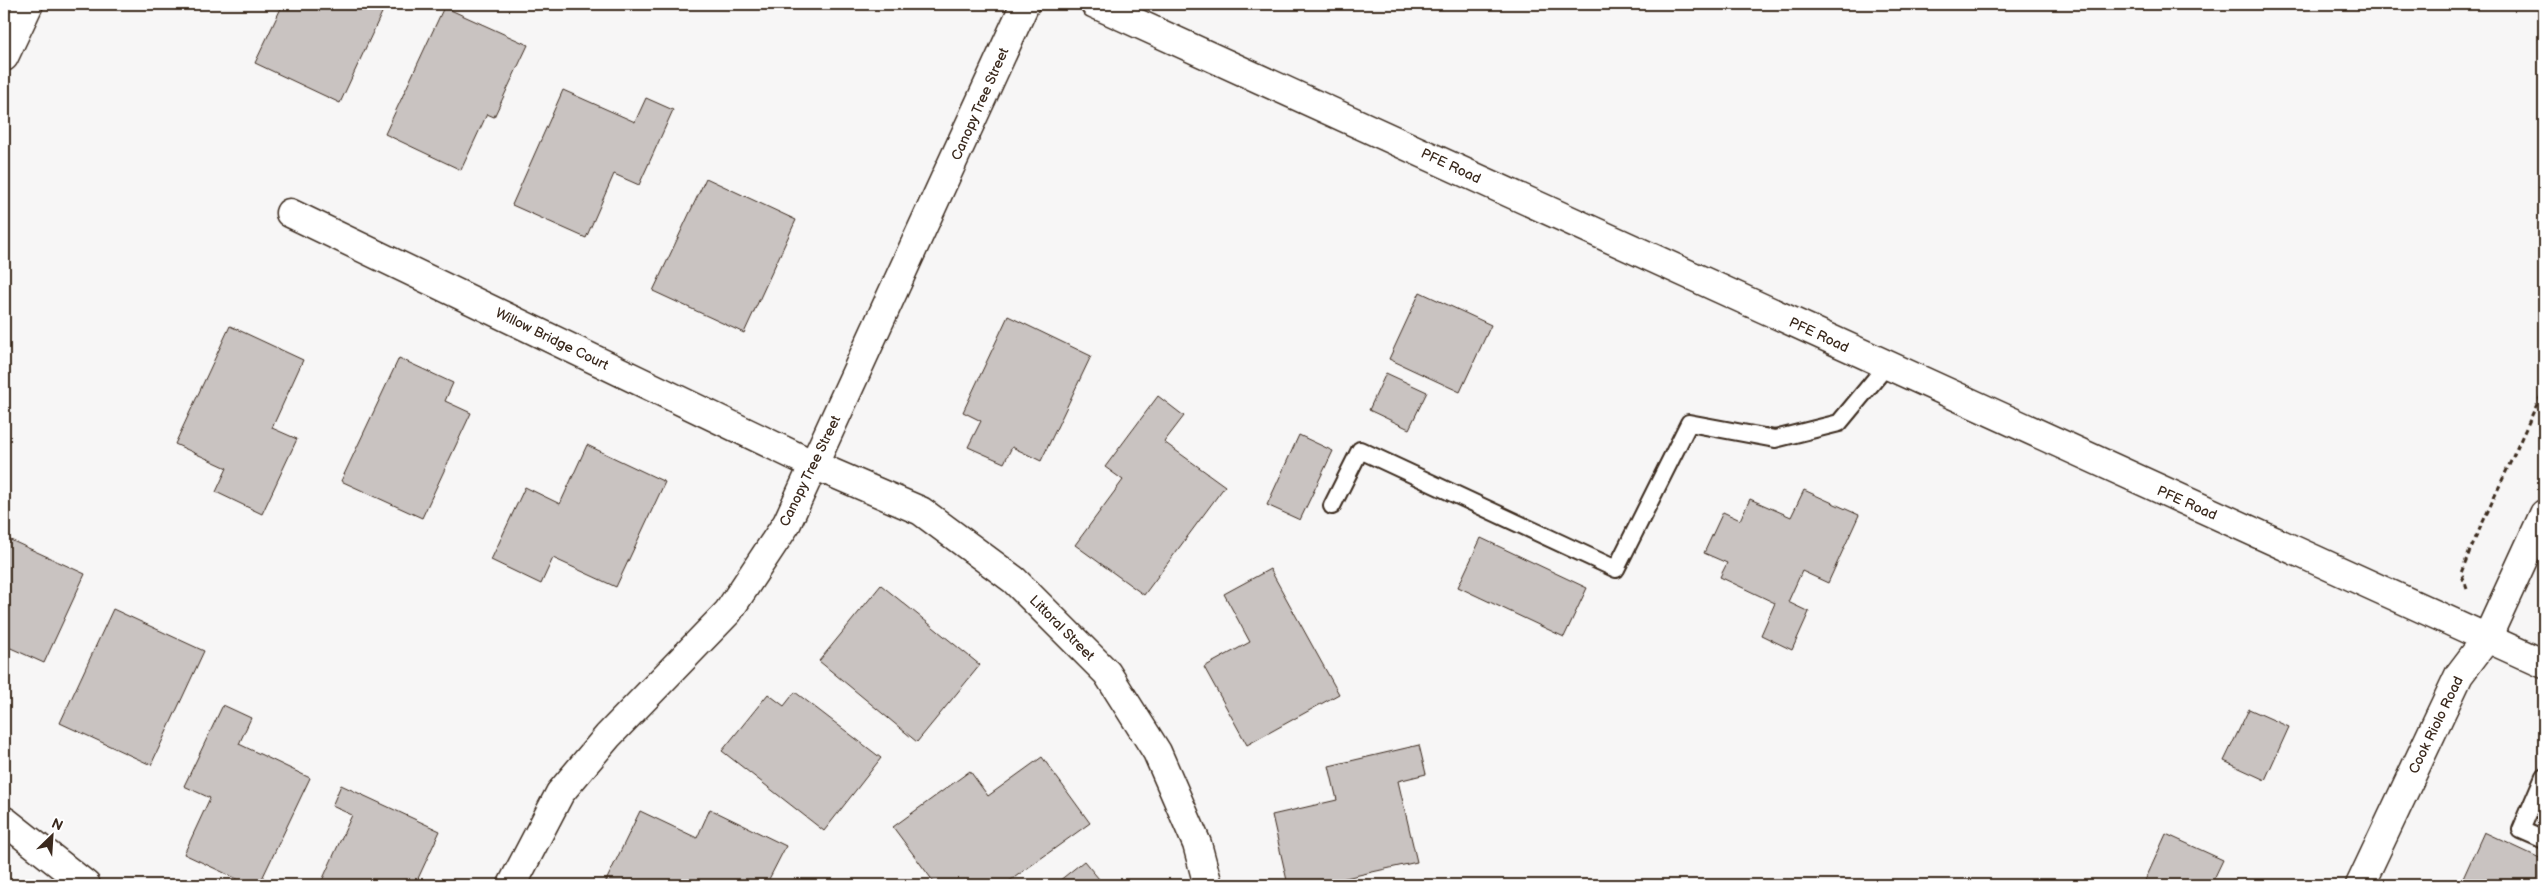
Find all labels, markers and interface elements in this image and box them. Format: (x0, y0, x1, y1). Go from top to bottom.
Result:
street label: Canopy Tree Street (948, 44, 1013, 163)
street label: PFE Road (1418, 145, 1484, 187)
street label: Willow Bridge Court (493, 304, 612, 374)
street label: PFE Road (1786, 314, 1852, 356)
street label: Canopy Tree Street (776, 412, 845, 529)
street label: PFE Road (2154, 482, 2220, 524)
street label: Littoral Street (1026, 592, 1099, 665)
street label: Cook Riolo Road (2405, 674, 2467, 776)
north arrow (28, 812, 78, 862)
text: N (49, 815, 66, 835)

